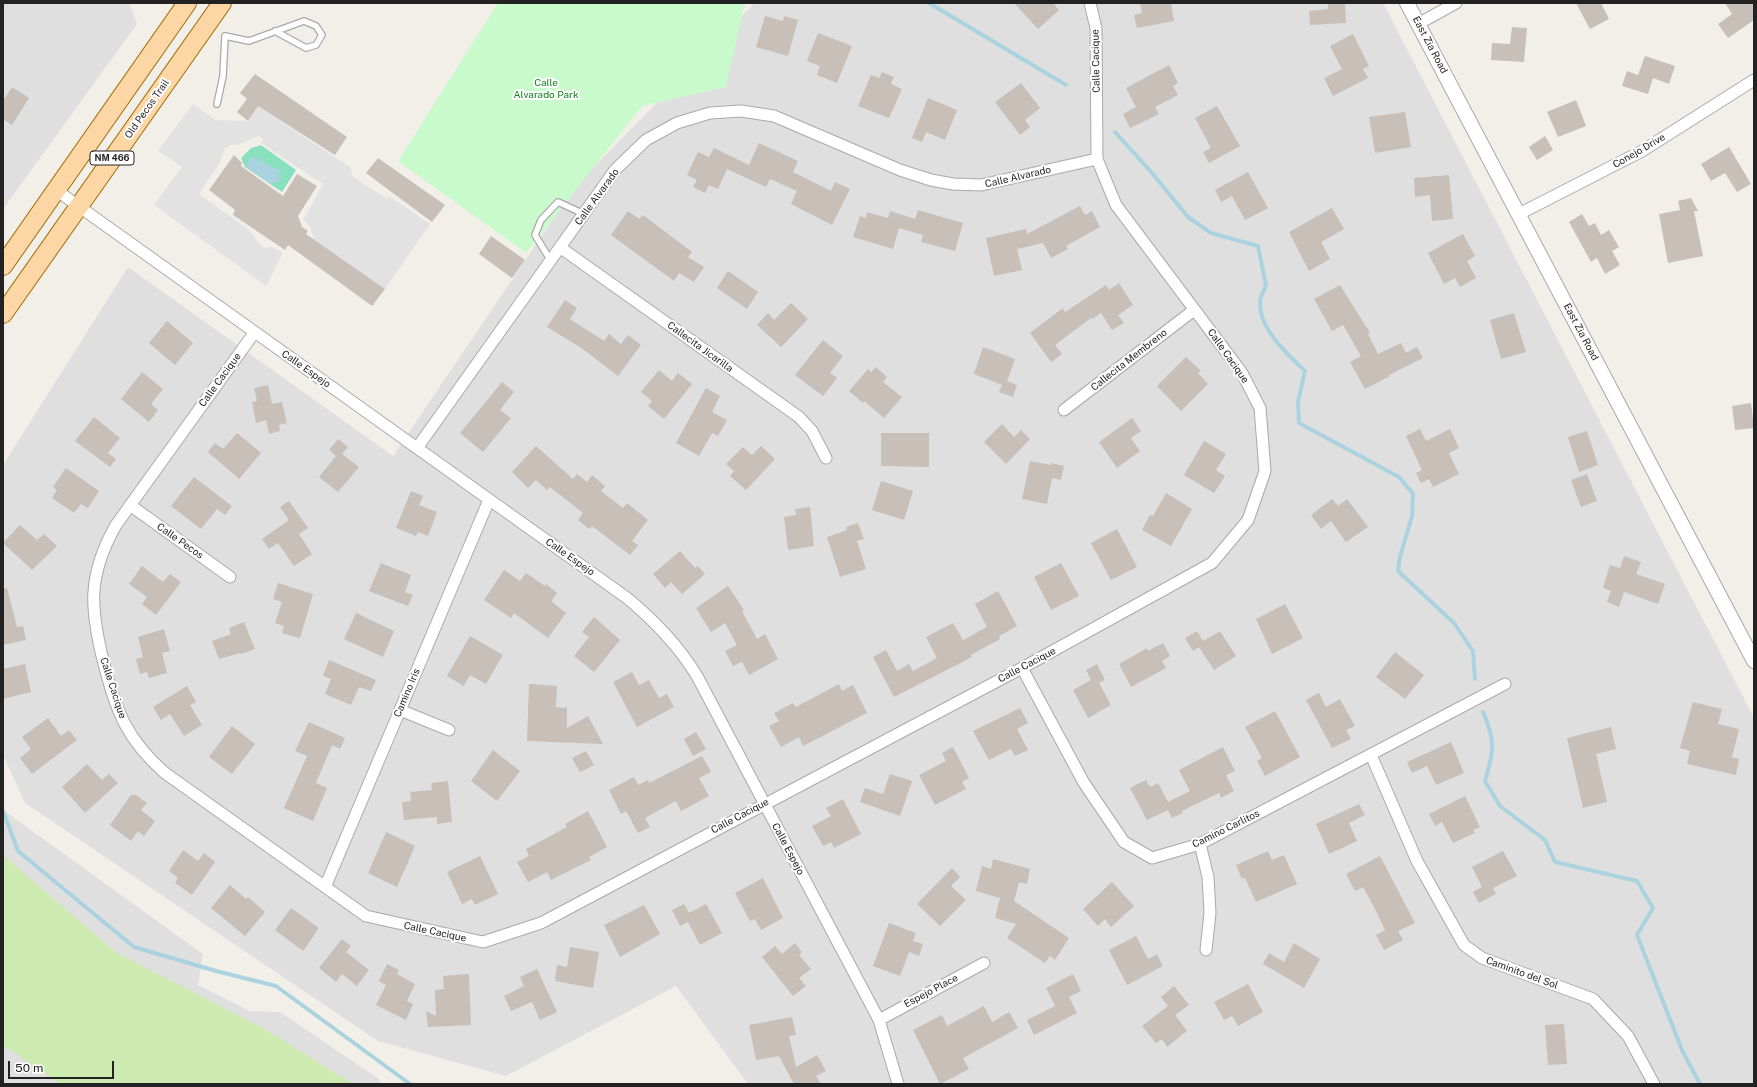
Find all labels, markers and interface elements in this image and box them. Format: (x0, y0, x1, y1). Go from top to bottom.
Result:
street label: East Zia Road (1410, 14, 1450, 76)
street label: Calle Cacique (1089, 29, 1103, 93)
street label: Old Pecos Trail (122, 77, 172, 141)
park label: Calle Alvarado Park (513, 77, 579, 100)
street label: Conejo Drive (1611, 131, 1667, 171)
road number: NM 466 (90, 151, 134, 165)
street label: Calle Alvarado (984, 164, 1052, 190)
street label: Calle Alvarado (572, 166, 622, 228)
street label: East Zia Road (1561, 301, 1601, 363)
street label: Callecita Jicarilla (665, 319, 735, 375)
street label: Calle Cacique (1205, 326, 1251, 386)
street label: Callecita Membreno (1089, 327, 1169, 393)
street label: Calle Espejo (279, 348, 333, 390)
street label: Calle Cacique (196, 351, 244, 409)
street label: Calle Pecos (154, 521, 206, 561)
street label: Calle Espejo (543, 536, 597, 578)
street label: Calle Cacique (996, 645, 1058, 685)
street label: Calle Cacique (97, 656, 129, 720)
street label: Camino Iris (391, 667, 423, 719)
street label: Calle Cacique (709, 796, 771, 836)
street label: Camino Carlitos (1190, 807, 1262, 851)
street label: Calle Espejo (769, 821, 807, 877)
street label: Calle Cacique (403, 920, 467, 944)
street label: Caminito del Sol (1484, 954, 1560, 992)
street label: Espejo Place (902, 972, 960, 1010)
scale bar (10, 1053, 116, 1079)
text: 50 m (15, 1061, 43, 1075)

